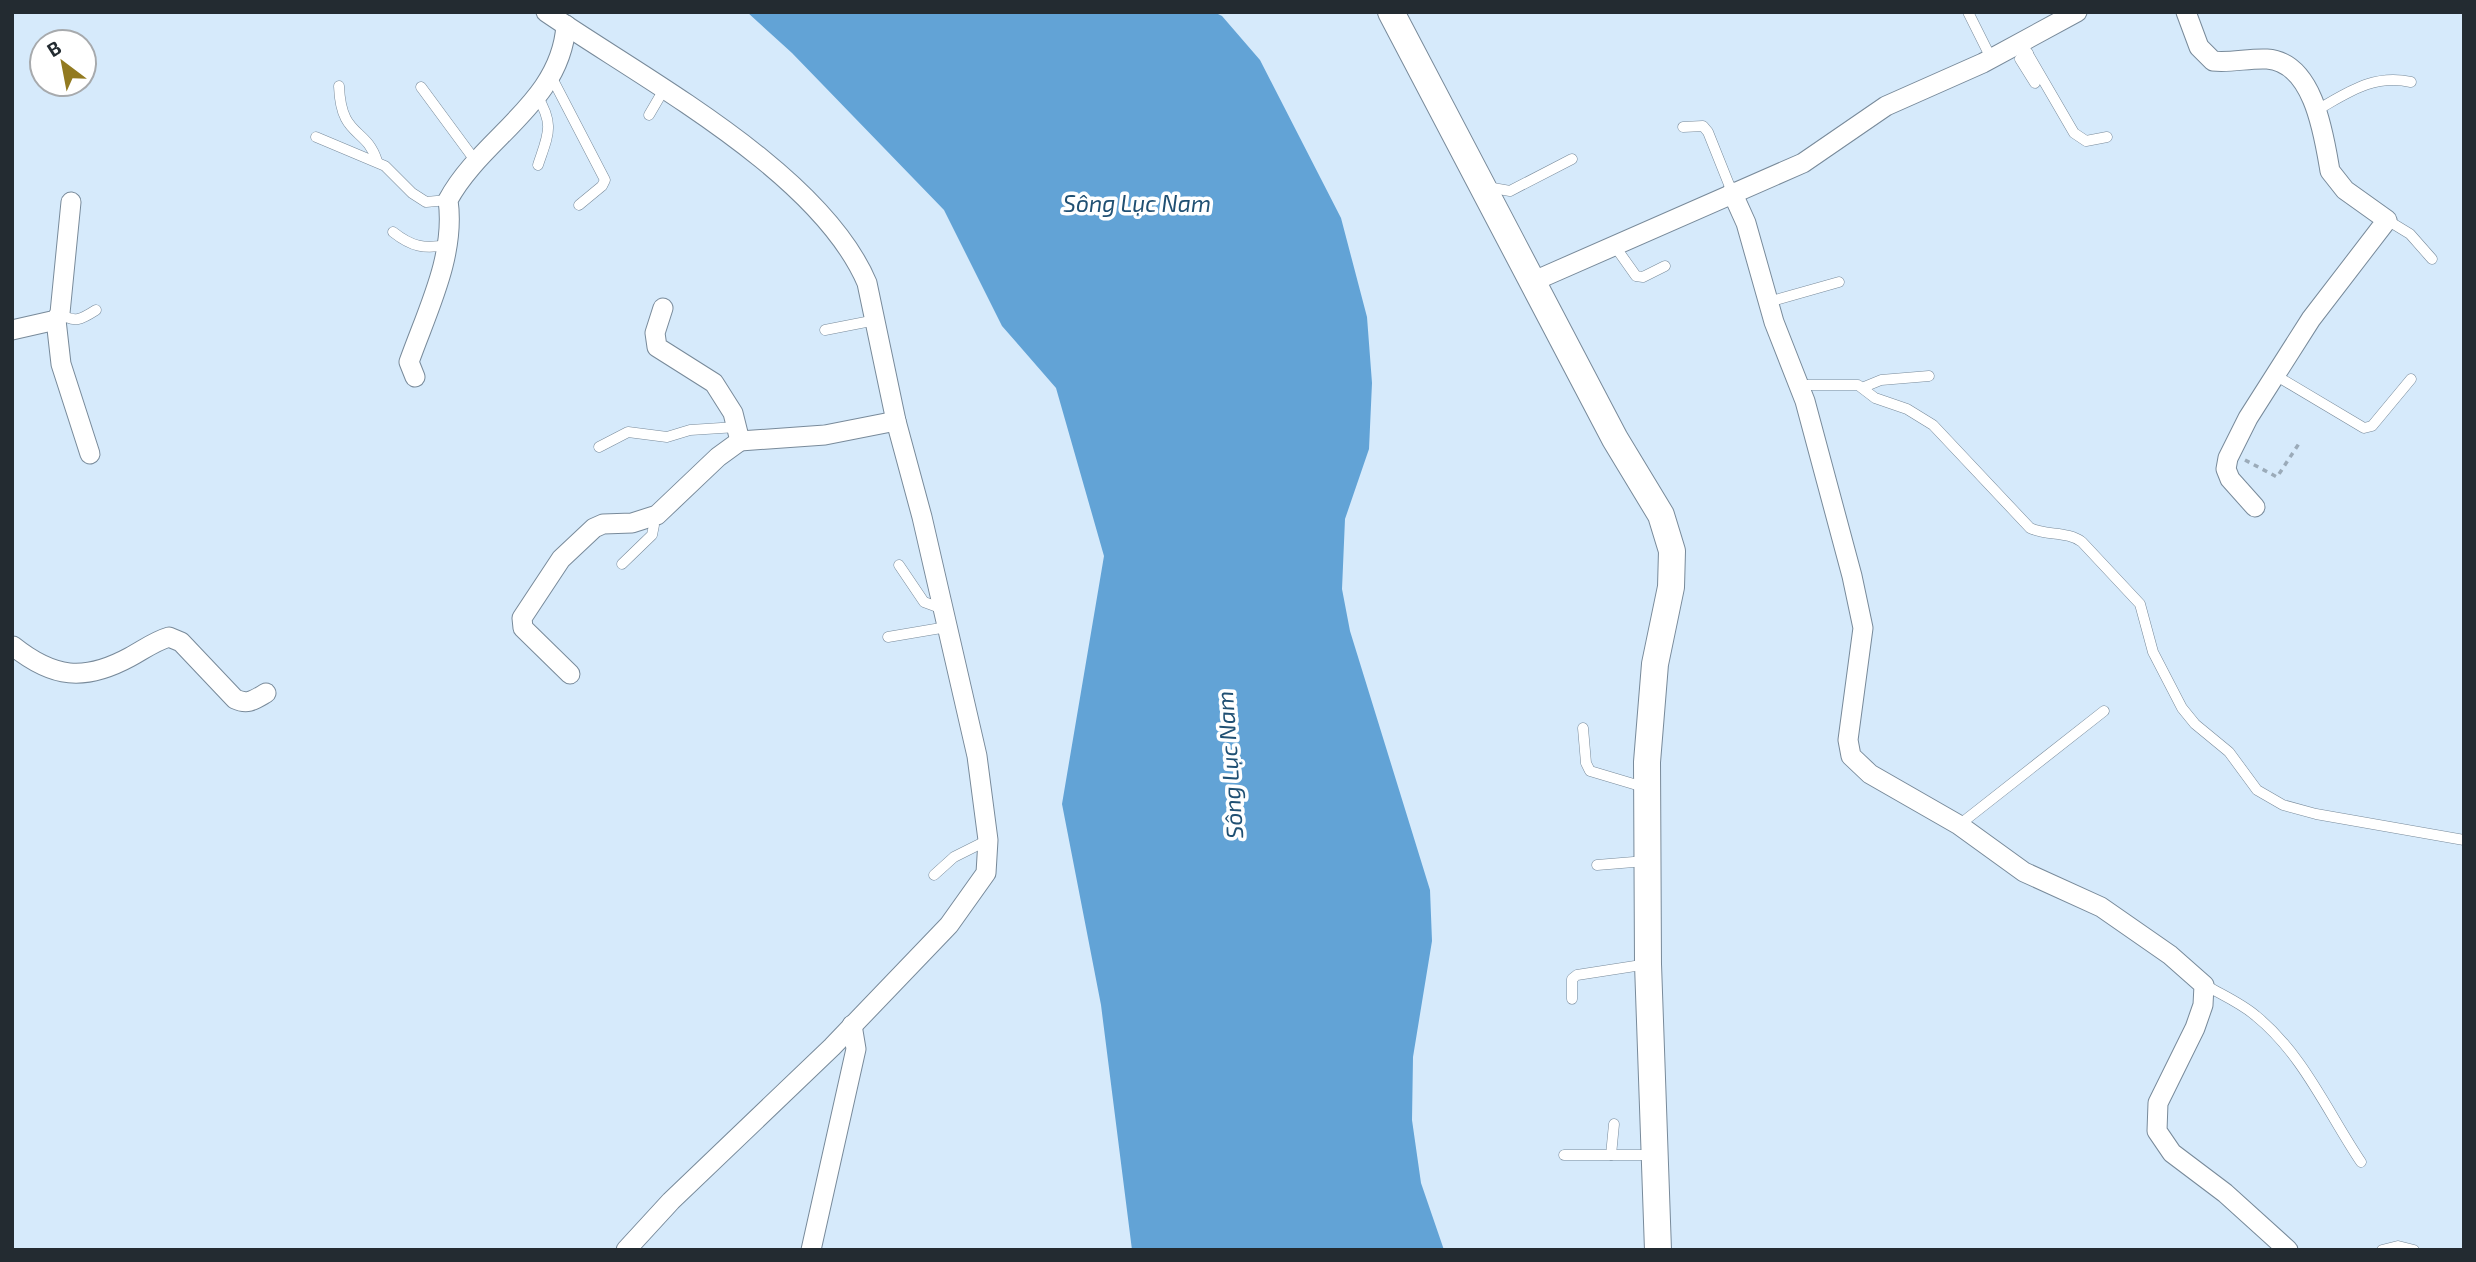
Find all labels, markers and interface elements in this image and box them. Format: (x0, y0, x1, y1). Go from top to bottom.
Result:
north arrow (28, 28, 98, 98)
text: B (42, 35, 65, 61)
water label: Sông Lục Nam (1063, 189, 1211, 217)
water label: Sông Lục Nam (1210, 690, 1248, 840)

